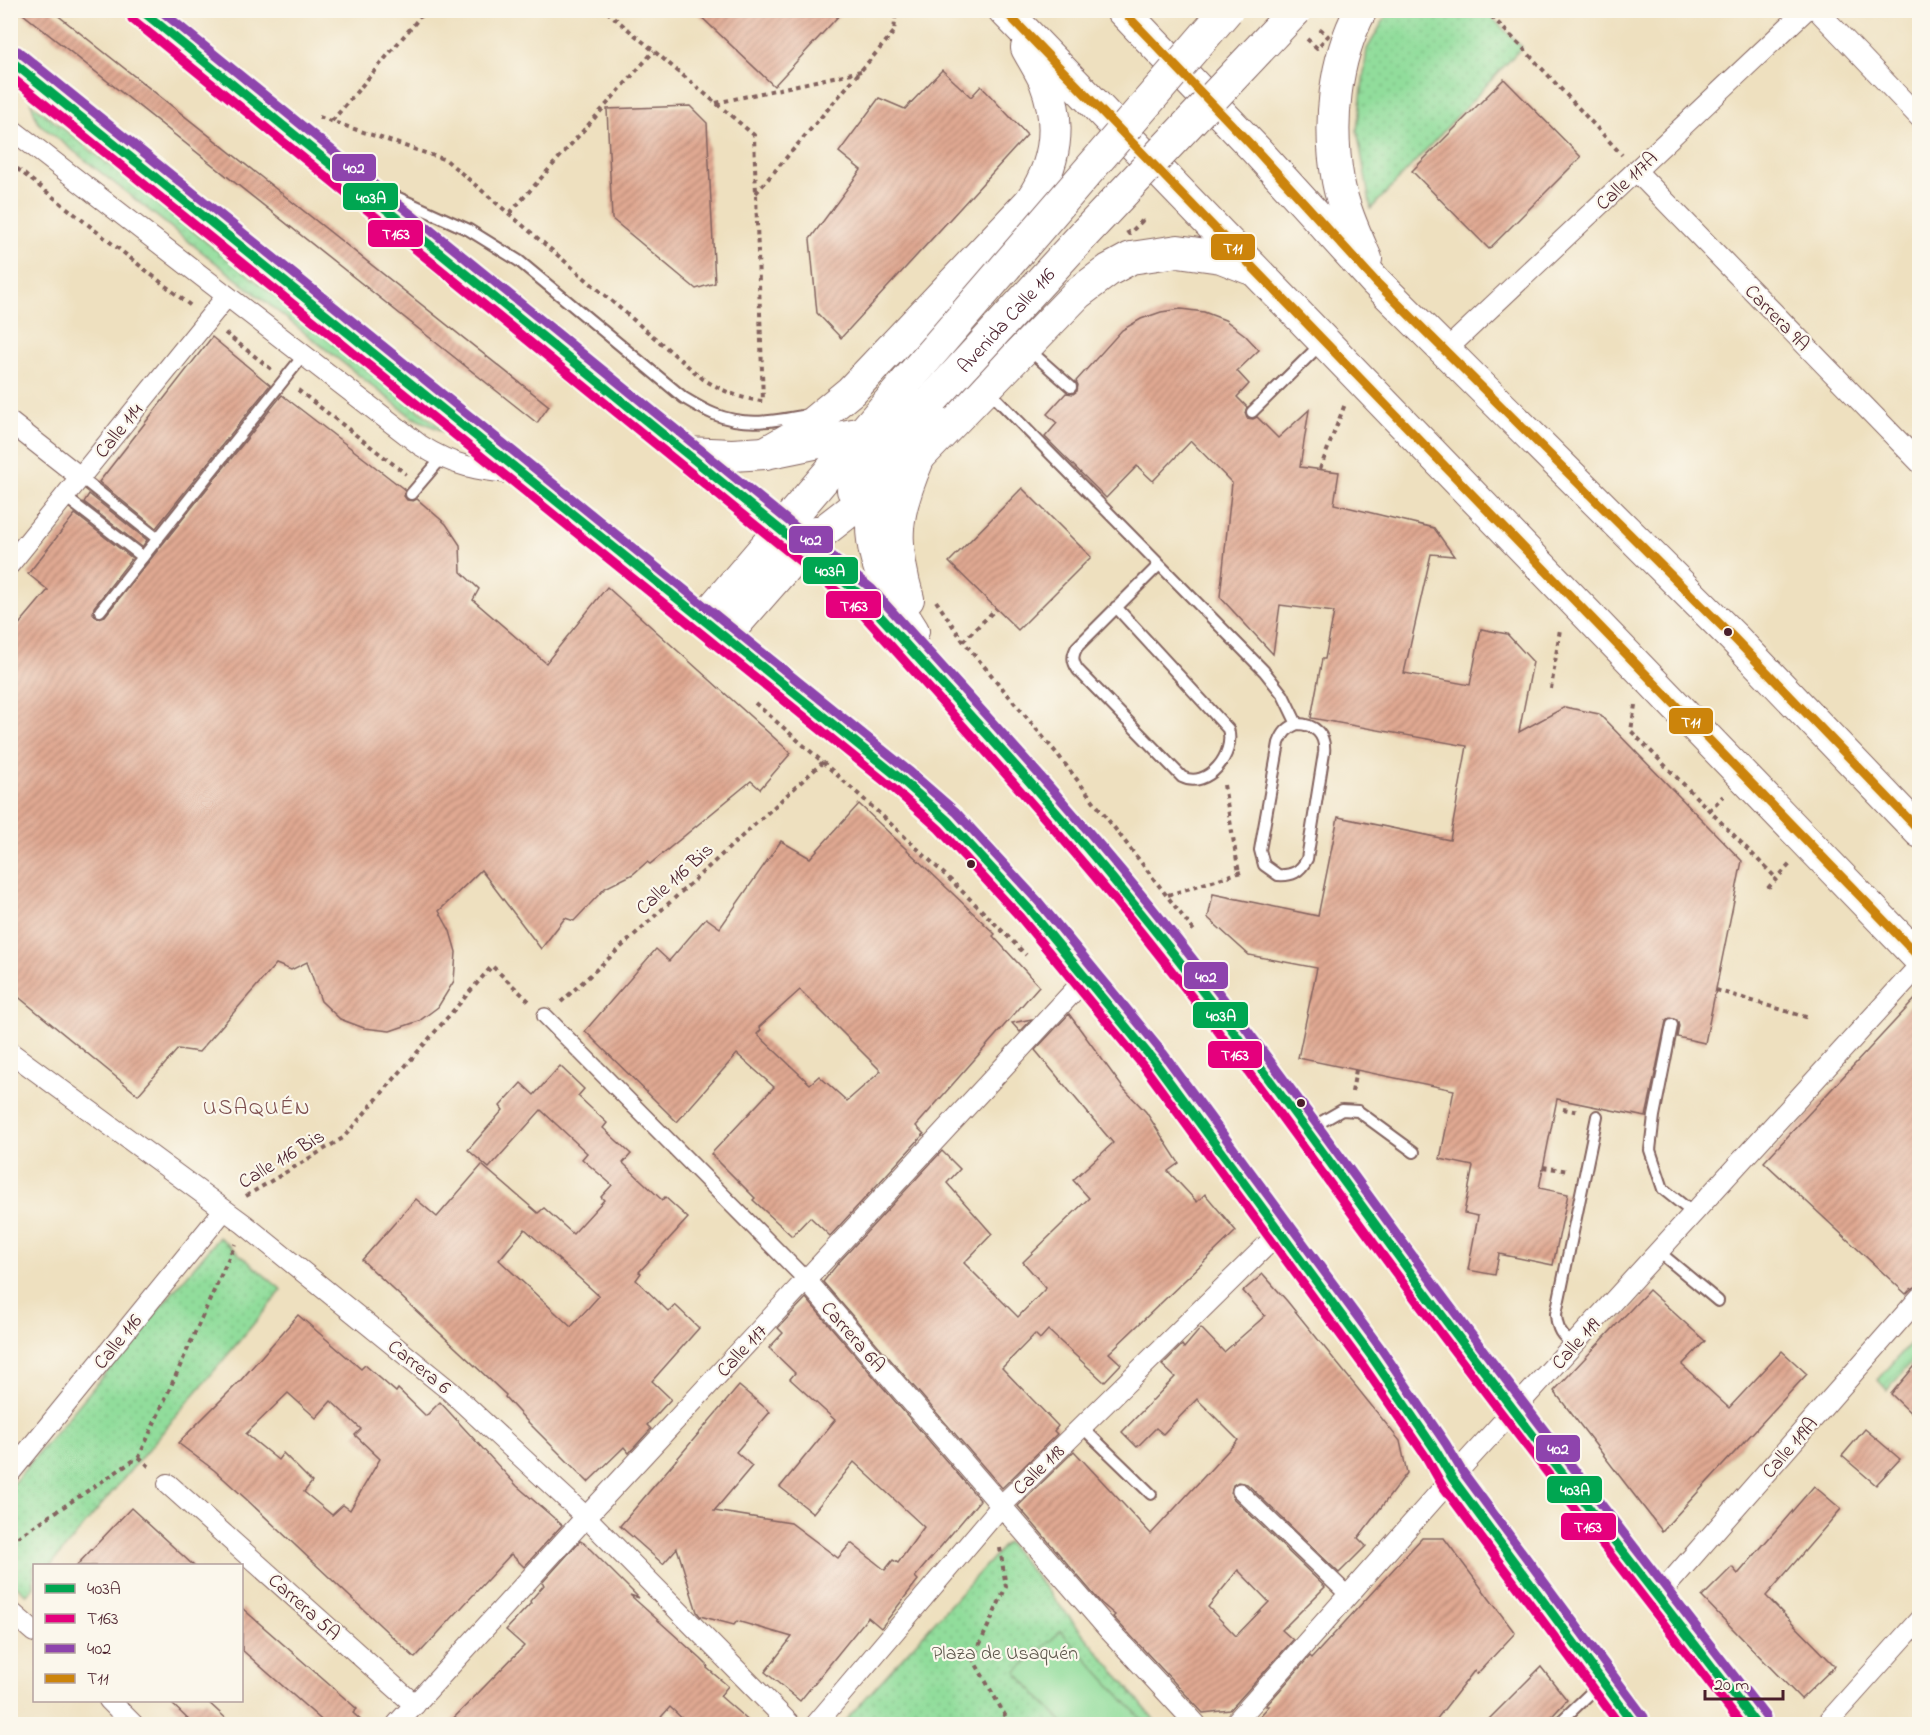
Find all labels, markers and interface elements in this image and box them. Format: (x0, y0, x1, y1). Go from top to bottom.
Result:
street label: Calle 117A (1590, 145, 1665, 218)
line badge: 402 (331, 153, 377, 182)
text: 402 (342, 157, 365, 181)
line badge: 403A (342, 182, 399, 211)
text: 403A (355, 187, 386, 211)
line badge: T163 (367, 219, 424, 248)
text: T163 (382, 223, 410, 247)
line badge: T11 (1210, 233, 1256, 261)
text: T11 (1223, 237, 1244, 261)
street label: Avenida Calle 116 (951, 262, 1064, 381)
street label: Carrera 9A (1737, 279, 1816, 359)
street label: Calle 114 (89, 398, 151, 465)
line badge: 402 (788, 525, 834, 554)
text: 402 (799, 529, 822, 553)
line badge: 403A (802, 556, 859, 585)
text: 403A (814, 560, 845, 584)
line badge: T163 (825, 590, 882, 619)
text: T163 (840, 595, 868, 619)
unlabelled marker (1722, 626, 1734, 638)
line badge: T11 (1668, 707, 1714, 735)
text: T11 (1681, 711, 1702, 735)
street label: Calle 116 Bis (630, 837, 721, 923)
unlabelled marker (965, 858, 977, 870)
line badge: 402 (1183, 961, 1229, 990)
text: 402 (1194, 966, 1217, 990)
line badge: 403A (1192, 1001, 1249, 1029)
text: 403A (1205, 1005, 1236, 1029)
line badge: T163 (1207, 1040, 1263, 1069)
text: T163 (1221, 1044, 1249, 1068)
district label: USAQUÉN (203, 1093, 311, 1125)
unlabelled marker (1295, 1097, 1307, 1109)
street label: Calle 116 Bis (234, 1123, 331, 1197)
street label: Carrera 6A (813, 1296, 891, 1380)
street label: Calle 116 (88, 1308, 150, 1377)
street label: Calle 119 (1546, 1312, 1608, 1377)
street label: Calle 117 (711, 1319, 775, 1385)
street label: Carrera 6 (381, 1333, 456, 1403)
street label: Calle 119A (1756, 1411, 1826, 1486)
line badge: 402 (1535, 1434, 1581, 1463)
text: 402 (1546, 1438, 1569, 1462)
street label: Calle 118 (1007, 1439, 1072, 1503)
line badge: 403A (1546, 1475, 1603, 1504)
text: 403A (1559, 1479, 1590, 1503)
line badge: T163 (1560, 1512, 1617, 1541)
text: T163 (1574, 1516, 1602, 1540)
legend (33, 1564, 243, 1702)
street label: Carrera 5A (261, 1567, 346, 1648)
text: 403A (87, 1577, 121, 1603)
text: T163 (87, 1607, 118, 1633)
text: 402 (87, 1637, 111, 1663)
park label: Plaza de Usaquén (932, 1640, 1078, 1669)
scale bar (1705, 1663, 1783, 1701)
text: T11 (87, 1667, 109, 1693)
text: 20 m (1714, 1673, 1749, 1699)

